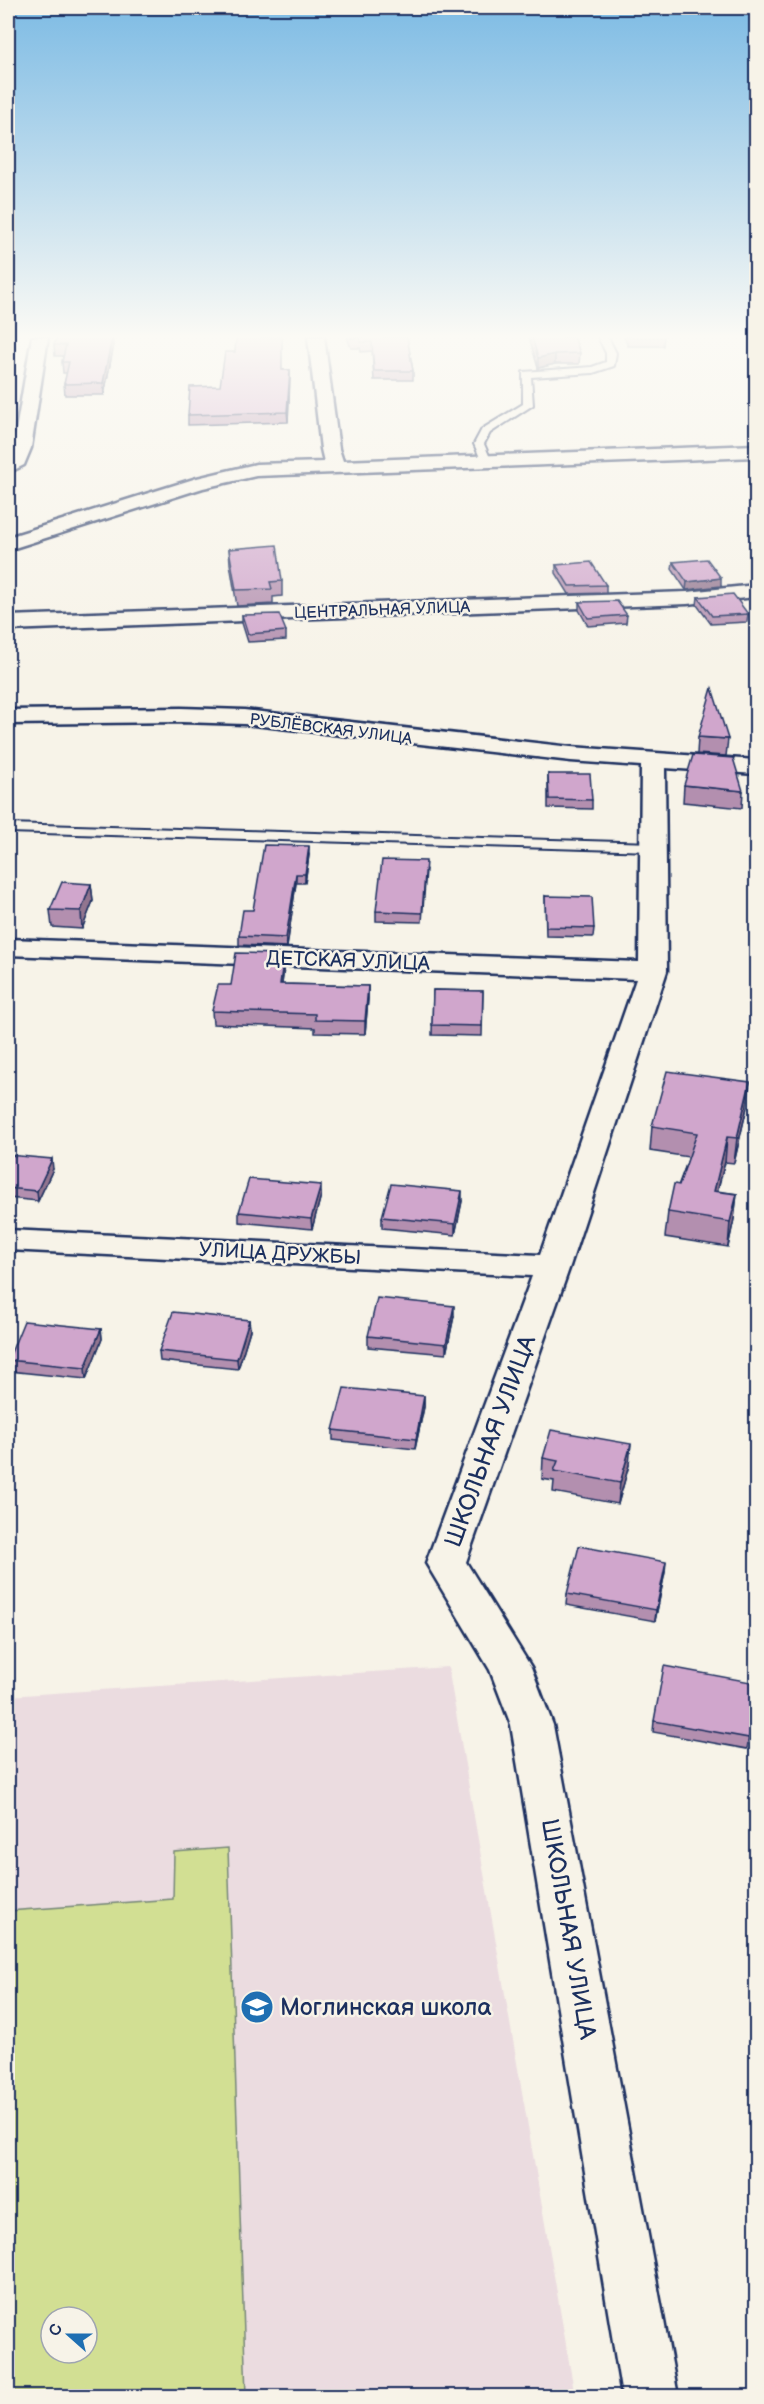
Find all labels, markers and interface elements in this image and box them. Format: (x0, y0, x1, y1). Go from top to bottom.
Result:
street label: ЦЕНТРАЛЬНАЯ УЛИЦА (294, 598, 471, 623)
street label: РУБЛЁВСКАЯ УЛИЦА (248, 709, 414, 749)
street label: ДЕТСКАЯ УЛИЦА (266, 946, 431, 976)
street label: УЛИЦА ДРУЖБЫ (198, 1238, 362, 1270)
street label: ШКОЛЬНАЯ УЛИЦА (439, 1331, 542, 1551)
street label: ШКОЛЬНАЯ УЛИЦА (535, 1817, 602, 2042)
school or university icon: Моглинская школа (239, 1989, 275, 2025)
place label: Моглинская школа (280, 1993, 492, 2022)
north arrow (39, 2305, 99, 2365)
text: С (46, 2322, 67, 2339)

